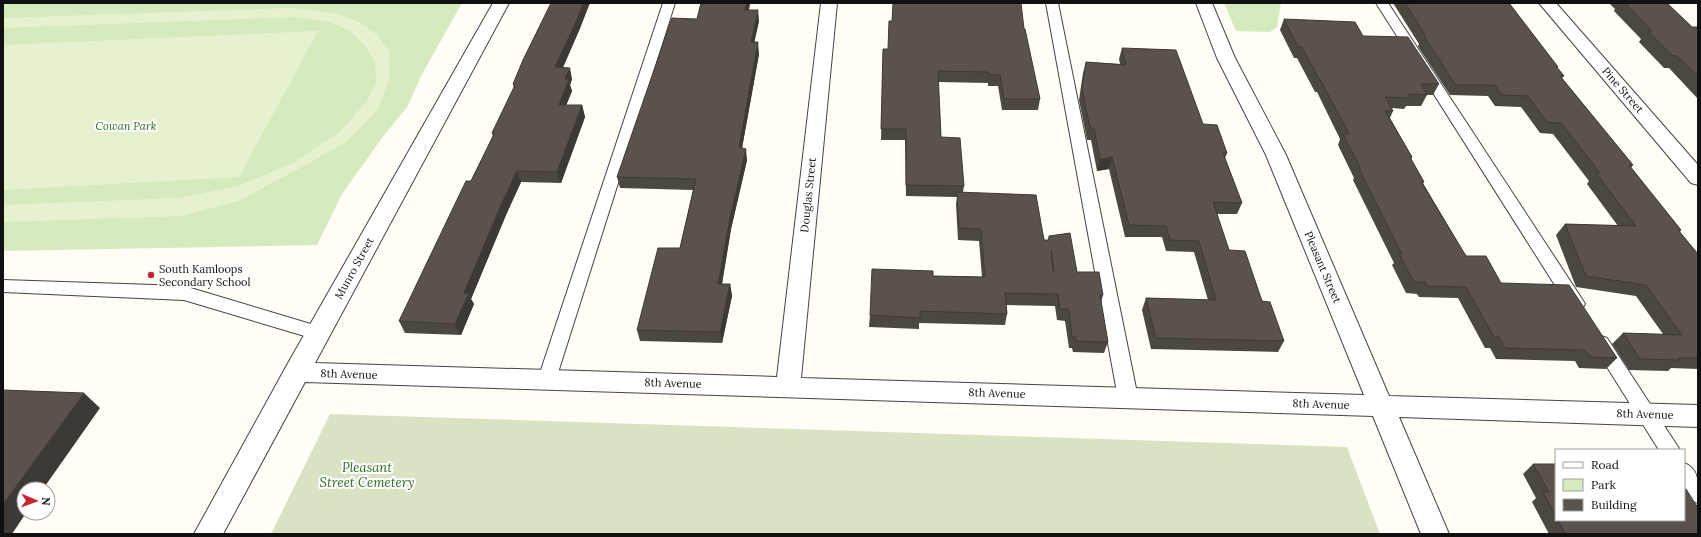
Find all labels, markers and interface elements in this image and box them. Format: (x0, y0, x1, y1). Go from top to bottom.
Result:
street label: Pine Street (1599, 64, 1647, 116)
park label: Cowan Park (96, 119, 157, 133)
street label: Douglas Street (797, 156, 819, 233)
street label: Pleasant Street (1302, 229, 1345, 306)
street label: Munro Street (331, 234, 377, 301)
place label: South Kamloops Secondary School (159, 262, 251, 289)
marker: South Kamloops Secondary School (146, 270, 156, 280)
street label: 8th Avenue (320, 366, 378, 382)
street label: 8th Avenue (644, 375, 702, 391)
street label: 8th Avenue (968, 385, 1026, 401)
street label: 8th Avenue (1292, 396, 1350, 412)
street label: 8th Avenue (1616, 406, 1674, 422)
legend (1555, 449, 1685, 521)
text: Road (1591, 457, 1619, 472)
park label: Pleasant Street Cemetery (320, 459, 415, 491)
text: Park (1591, 477, 1617, 492)
north arrow (16, 481, 56, 521)
text: N (39, 497, 53, 506)
text: Building (1591, 497, 1637, 512)

